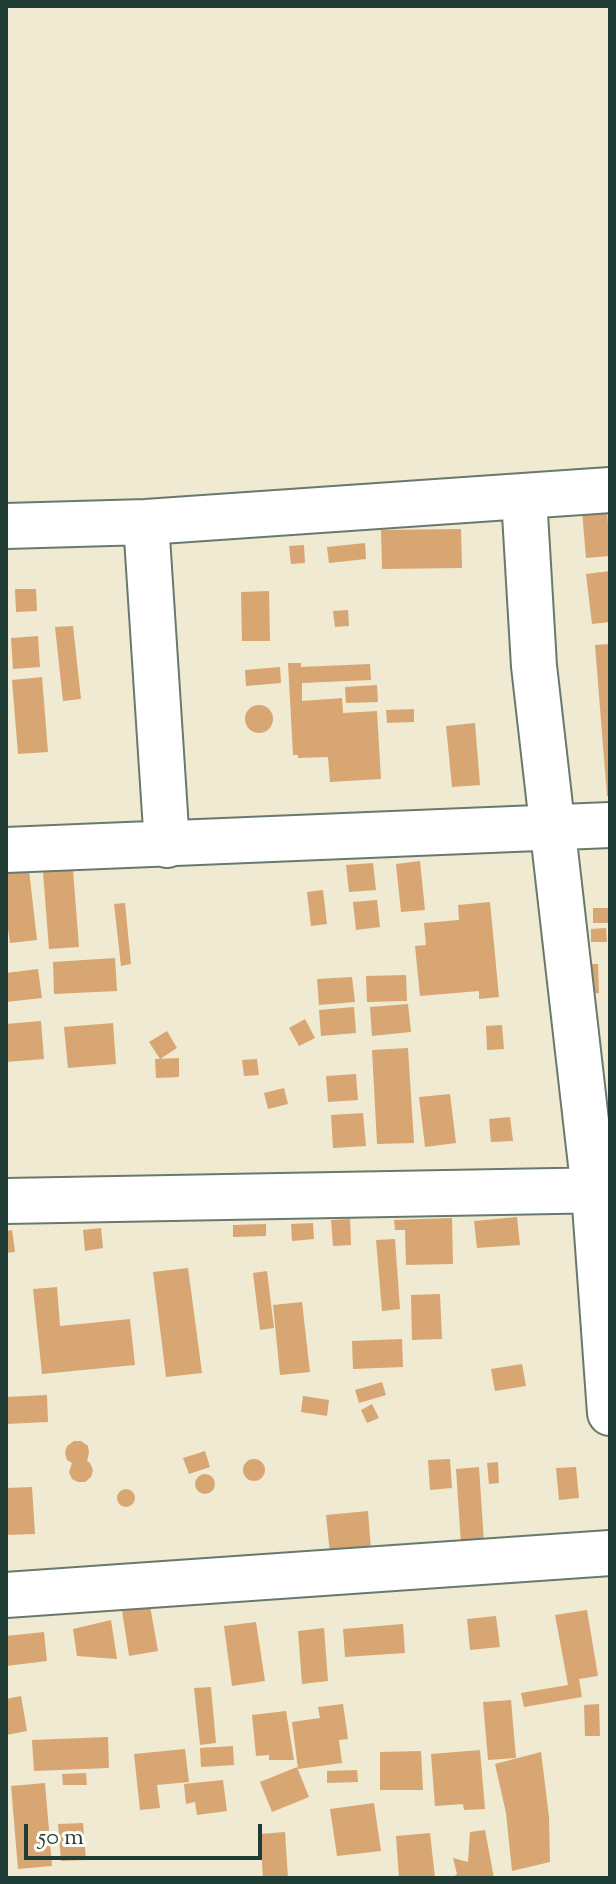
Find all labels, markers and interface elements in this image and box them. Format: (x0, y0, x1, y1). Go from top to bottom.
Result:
scale bar (28, 1808, 266, 1858)
text: 50 m (38, 1821, 84, 1855)

